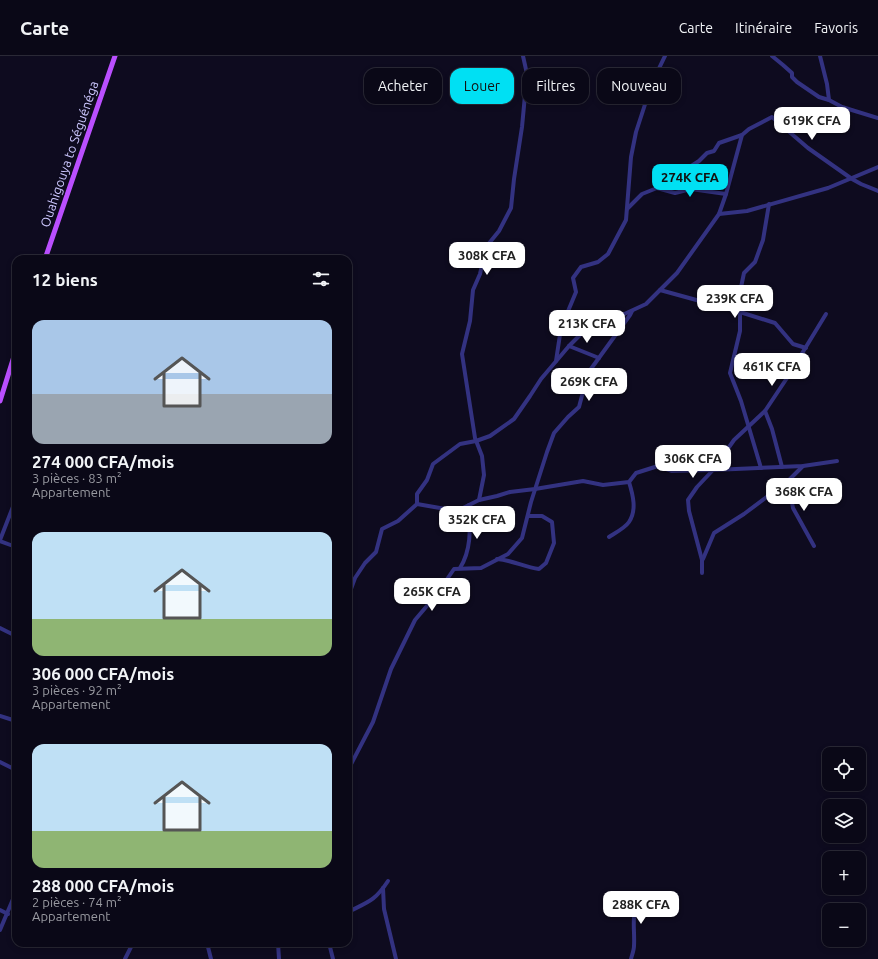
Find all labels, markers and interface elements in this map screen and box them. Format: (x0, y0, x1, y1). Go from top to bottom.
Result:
text: Carte (20, 17, 69, 39)
text: Carte (679, 20, 713, 36)
text: Itinéraire (735, 20, 792, 36)
text: Favoris (814, 20, 858, 36)
chip: Acheter (364, 68, 442, 104)
chip: Louer (450, 68, 514, 104)
chip: Filtres (522, 68, 589, 104)
chip: Nouveau (597, 68, 681, 104)
street label: Ouahigouya to Séguénéga (37, 79, 101, 229)
pin: 619K CFA (771, 107, 853, 141)
text: 619K CFA (783, 113, 841, 127)
pin: 274K CFA (649, 164, 731, 198)
text: 274K CFA (661, 170, 719, 184)
pin: 308K CFA (446, 242, 528, 276)
text: 308K CFA (458, 248, 516, 262)
icon: filters (310, 268, 332, 290)
text: 12 biens (32, 270, 98, 289)
pin: 239K CFA (694, 285, 776, 319)
text: 239K CFA (706, 291, 764, 305)
pin: 213K CFA (546, 310, 628, 344)
text: 213K CFA (558, 316, 616, 330)
icon: home (146, 346, 218, 418)
pin: 461K CFA (731, 353, 813, 387)
text: 461K CFA (743, 359, 801, 373)
pin: 269K CFA (548, 368, 630, 402)
text: 269K CFA (560, 374, 618, 388)
pin: 306K CFA (652, 445, 734, 479)
text: 306K CFA (664, 451, 722, 465)
text: 274 000 CFA/mois (32, 452, 174, 471)
text: 3 pièces · 83 m² (32, 471, 122, 485)
pin: 368K CFA (763, 478, 845, 512)
text: 368K CFA (775, 484, 833, 498)
text: Appartement (32, 485, 110, 499)
pin: 352K CFA (436, 506, 518, 540)
text: 352K CFA (448, 512, 506, 526)
icon: home (146, 558, 218, 630)
pin: 265K CFA (391, 578, 473, 612)
text: 265K CFA (403, 584, 461, 598)
text: 306 000 CFA/mois (32, 664, 174, 683)
text: 3 pièces · 92 m² (32, 683, 122, 697)
text: Appartement (32, 697, 110, 711)
map controls (822, 747, 866, 947)
button: locate (822, 747, 866, 791)
icon: home (146, 770, 218, 842)
button: layers (822, 799, 866, 843)
button: + (822, 851, 866, 895)
text: 288 000 CFA/mois (32, 876, 174, 895)
pin: 288K CFA (600, 891, 682, 925)
text: 2 pièces · 74 m² (32, 895, 122, 909)
text: 288K CFA (612, 897, 670, 911)
button: − (822, 903, 866, 947)
text: Appartement (32, 909, 110, 923)

